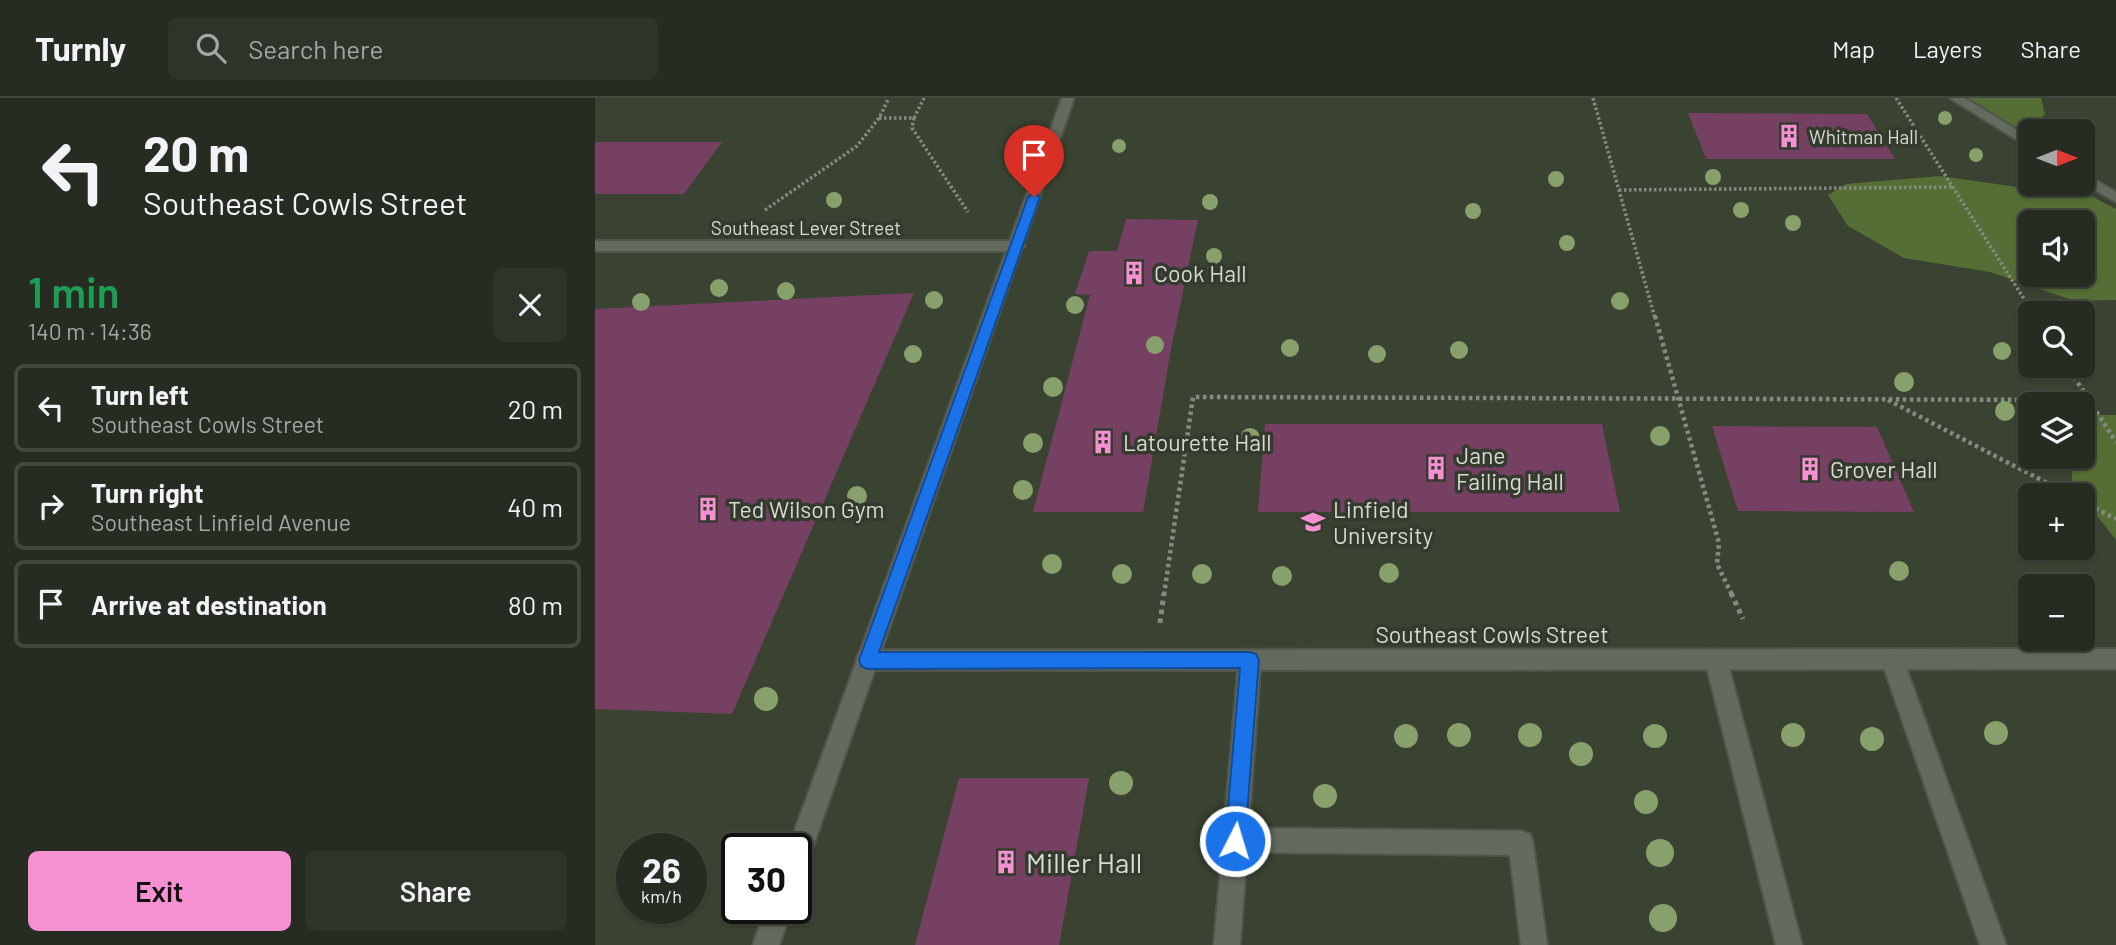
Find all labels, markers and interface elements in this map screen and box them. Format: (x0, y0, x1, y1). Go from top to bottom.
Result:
search box (168, 17, 658, 80)
text: Turnly (35, 28, 126, 68)
icon: search (192, 29, 230, 67)
text: Search here (248, 33, 383, 64)
text: Map (1832, 34, 1875, 63)
text: Layers (1913, 34, 1982, 63)
text: Share (2020, 34, 2081, 63)
north arrow (2018, 119, 2095, 196)
map controls (2018, 119, 2095, 651)
building icon: Whitman Hall (1775, 122, 1803, 150)
text: 20 m (143, 123, 249, 182)
pin (1004, 125, 1064, 197)
place label: Whitman Hall (1809, 125, 1918, 148)
icon: left (28, 126, 119, 217)
icon: arrive (1015, 136, 1053, 174)
text: Southeast Cowls Street (143, 183, 467, 221)
button: sound (2018, 210, 2095, 287)
street label: Southeast Lever Street (711, 216, 901, 239)
building icon: Cook Hall (1120, 259, 1148, 287)
place label: Cook Hall (1154, 259, 1247, 287)
text: 1 min (28, 266, 120, 316)
button: close (493, 268, 567, 342)
button: search (2018, 301, 2095, 378)
text: 140 m · 14:36 (28, 317, 152, 345)
text: Turn left (91, 379, 189, 410)
icon: left (32, 389, 70, 427)
button: layers (2018, 392, 2095, 469)
text: 20 m (508, 393, 563, 424)
text: Southeast Cowls Street (91, 410, 324, 438)
building icon: Latourette Hall (1089, 428, 1117, 456)
place label: Latourette Hall (1123, 428, 1272, 456)
place label: Jane Failing Hall (1456, 441, 1564, 495)
building icon: Jane Failing Hall (1422, 454, 1450, 482)
building icon: Grover Hall (1796, 455, 1824, 483)
place label: Grover Hall (1830, 455, 1938, 483)
text: Turn right (91, 477, 204, 508)
button: + (2018, 483, 2095, 560)
icon: right (32, 487, 70, 525)
text: 40 m (507, 491, 563, 522)
building icon: Ted Wilson Gym (694, 495, 722, 523)
place label: Ted Wilson Gym (728, 495, 885, 523)
place label: Linfield University (1333, 495, 1434, 549)
text: Southeast Linfield Avenue (91, 508, 351, 536)
school or university icon: Linfield University (1299, 508, 1327, 536)
button: − (2018, 574, 2095, 651)
icon: arrive (32, 585, 70, 623)
text: Arrive at destination (91, 589, 327, 620)
text: 80 m (508, 589, 563, 620)
street label: Southeast Cowls Street (1375, 620, 1609, 648)
position arrow (1198, 804, 1272, 878)
speed limit sign: 30 (721, 833, 812, 924)
place label: Miller Hall (1026, 845, 1142, 879)
text: 26 (642, 848, 681, 890)
building icon: Miller Hall (992, 848, 1020, 876)
button: Exit (28, 851, 291, 931)
button: Share (305, 851, 567, 931)
text: km/h (641, 885, 682, 907)

